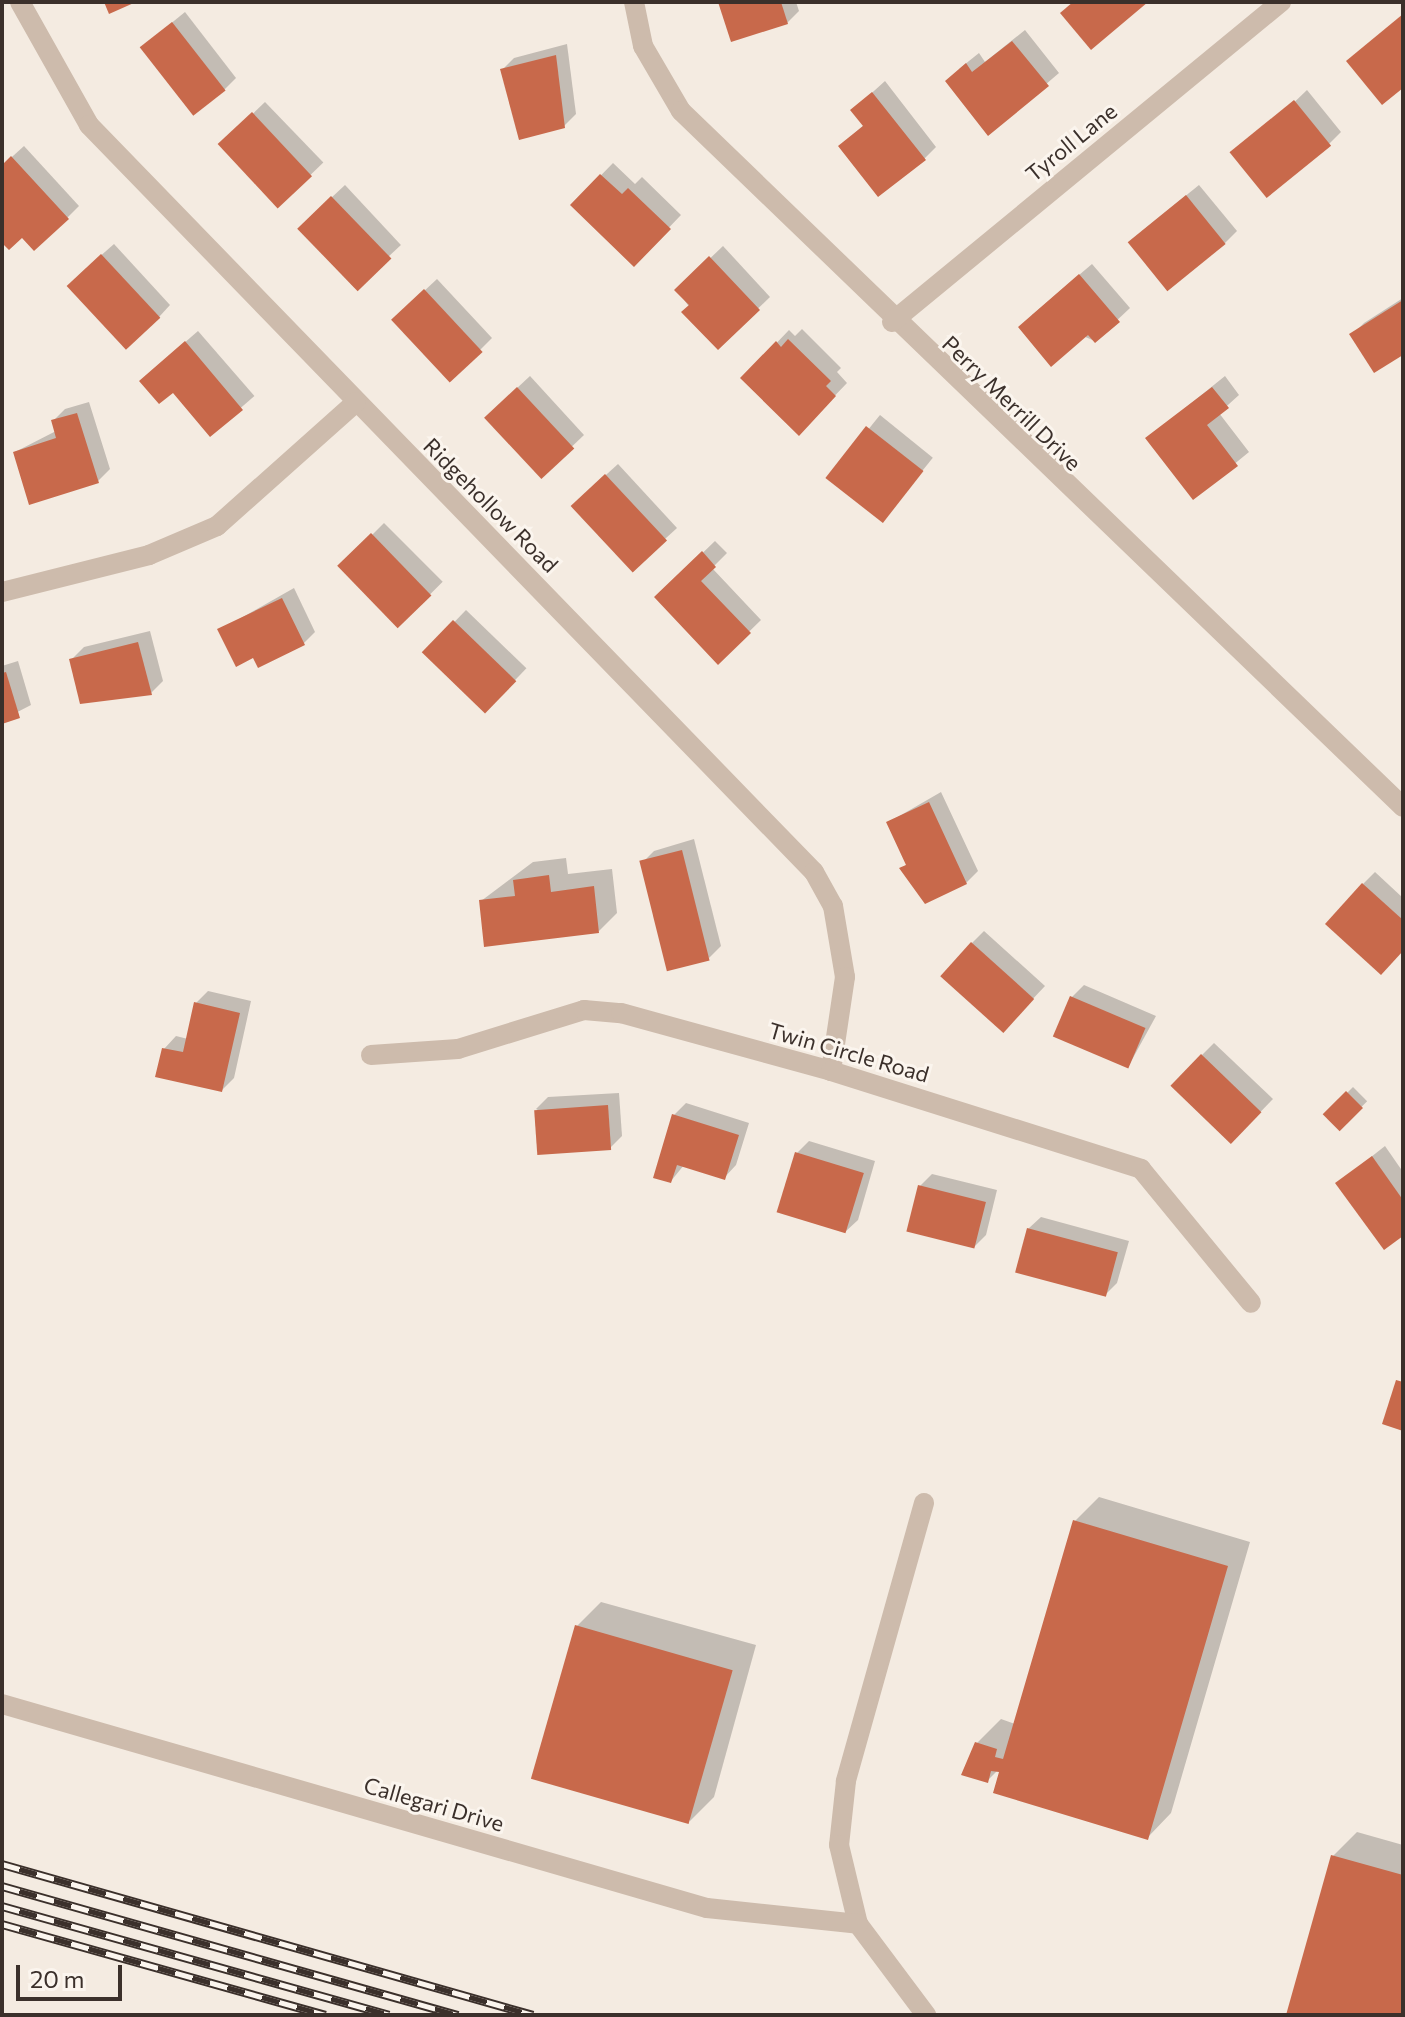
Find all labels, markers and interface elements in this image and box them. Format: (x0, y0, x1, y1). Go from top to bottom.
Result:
street label: Tyroll Lane (1020, 97, 1122, 187)
street label: Perry Merrill Drive (937, 330, 1087, 476)
street label: Ridgehollow Road (418, 432, 564, 578)
street label: Twin Circle Road (766, 1016, 932, 1088)
street label: Callegari Drive (361, 1771, 507, 1837)
scale bar (20, 1949, 126, 1999)
text: 20 m (30, 1964, 84, 1993)

